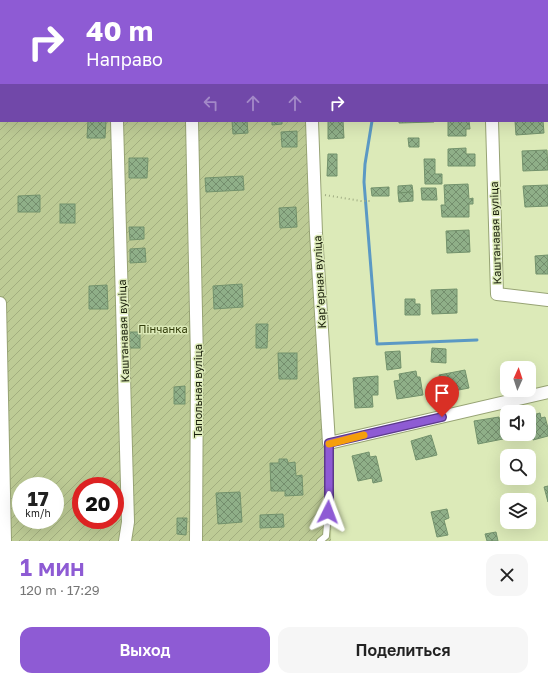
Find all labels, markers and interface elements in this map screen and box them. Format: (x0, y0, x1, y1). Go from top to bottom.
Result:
text: 40 m (86, 14, 153, 47)
icon: right (20, 16, 72, 68)
text: Направо (86, 48, 163, 70)
icon: left (200, 92, 222, 114)
icon: ahead (242, 92, 264, 114)
icon: ahead (284, 92, 306, 114)
icon: right (326, 92, 348, 114)
street label: Каштанавая вуліца (487, 181, 503, 285)
street label: Карʼерная вуліца (310, 235, 328, 329)
street label: Каштанавая вуліца (115, 279, 131, 383)
park label: Пінчанка (138, 322, 188, 335)
street label: Тапольная вуліца (191, 344, 204, 438)
north arrow (500, 361, 536, 397)
map controls (500, 361, 536, 529)
pin (425, 376, 459, 417)
icon: arrive (431, 382, 453, 404)
button: sound (500, 405, 536, 441)
button: search (500, 449, 536, 485)
speed limit sign: 20 (72, 477, 124, 529)
text: 17 (27, 486, 49, 510)
position arrow (307, 491, 349, 533)
button: layers (500, 493, 536, 529)
text: km/h (25, 507, 51, 519)
text: 1 мин (20, 552, 85, 581)
button: close (486, 554, 528, 596)
text: 120 m · 17:29 (20, 582, 100, 598)
button: Выход (20, 627, 270, 673)
button: Поделиться (278, 627, 528, 673)

